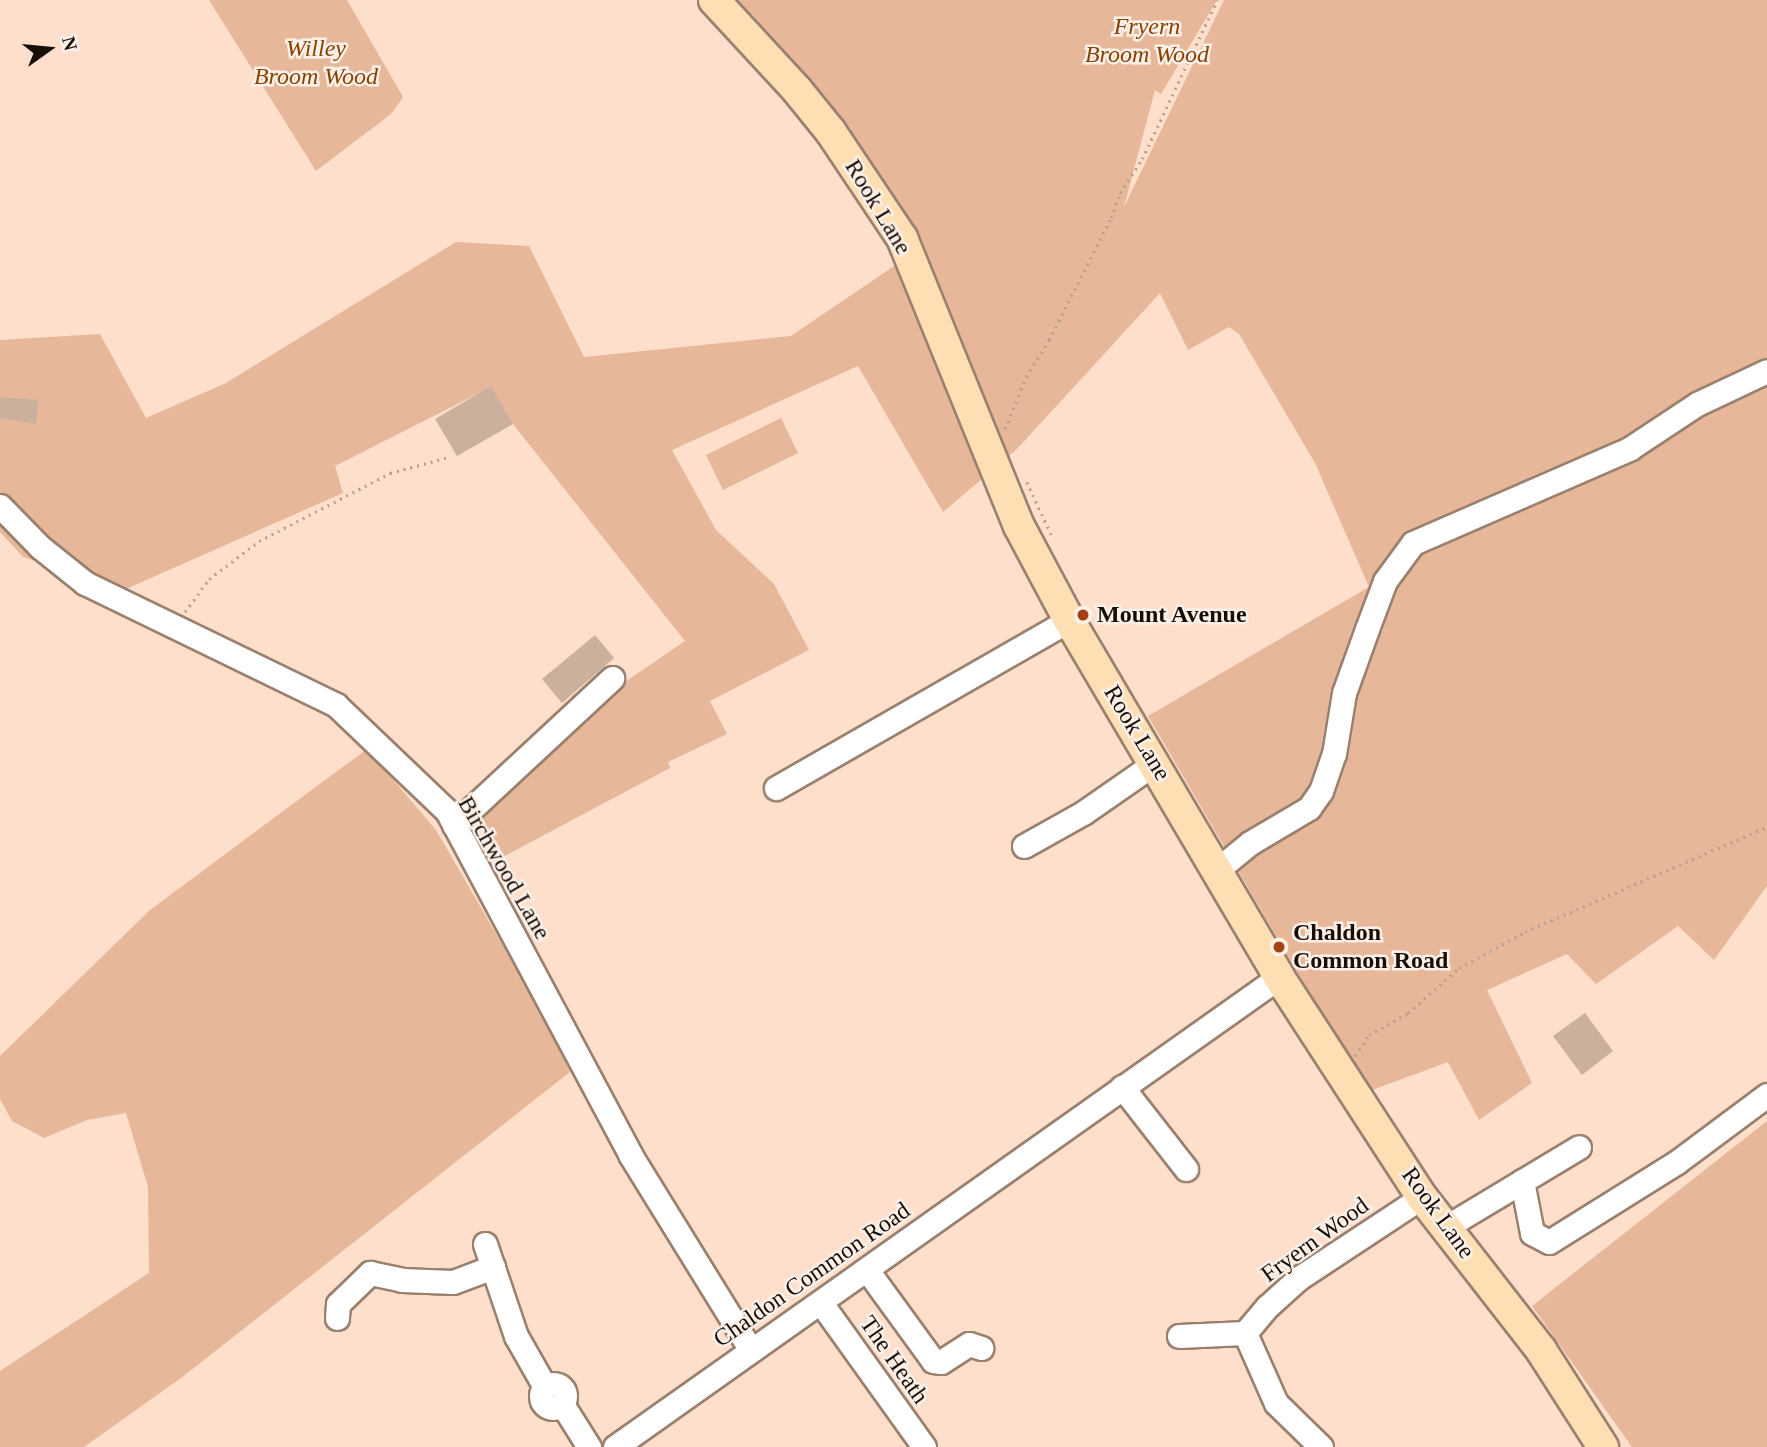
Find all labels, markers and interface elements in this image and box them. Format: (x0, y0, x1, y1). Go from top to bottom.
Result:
park label: Fryern Broom Wood (1085, 13, 1209, 69)
north arrow (14, 14, 84, 84)
text: N (58, 34, 82, 53)
park label: Willey Broom Wood (254, 35, 378, 91)
street label: Rook Lane (838, 154, 918, 260)
place label: Mount Avenue (1097, 601, 1248, 629)
marker: Mount Avenue (1075, 607, 1091, 623)
street label: Rook Lane (1097, 680, 1177, 786)
street label: Birchwood Lane (451, 791, 557, 945)
place label: Chaldon Common Road (1293, 919, 1448, 975)
marker: Chaldon Common Road (1271, 939, 1287, 955)
street label: Rook Lane (1395, 1162, 1481, 1264)
street label: Fryern Wood (1255, 1191, 1375, 1289)
street label: Chaldon Common Road (708, 1196, 916, 1354)
street label: The Heath (853, 1311, 935, 1409)

